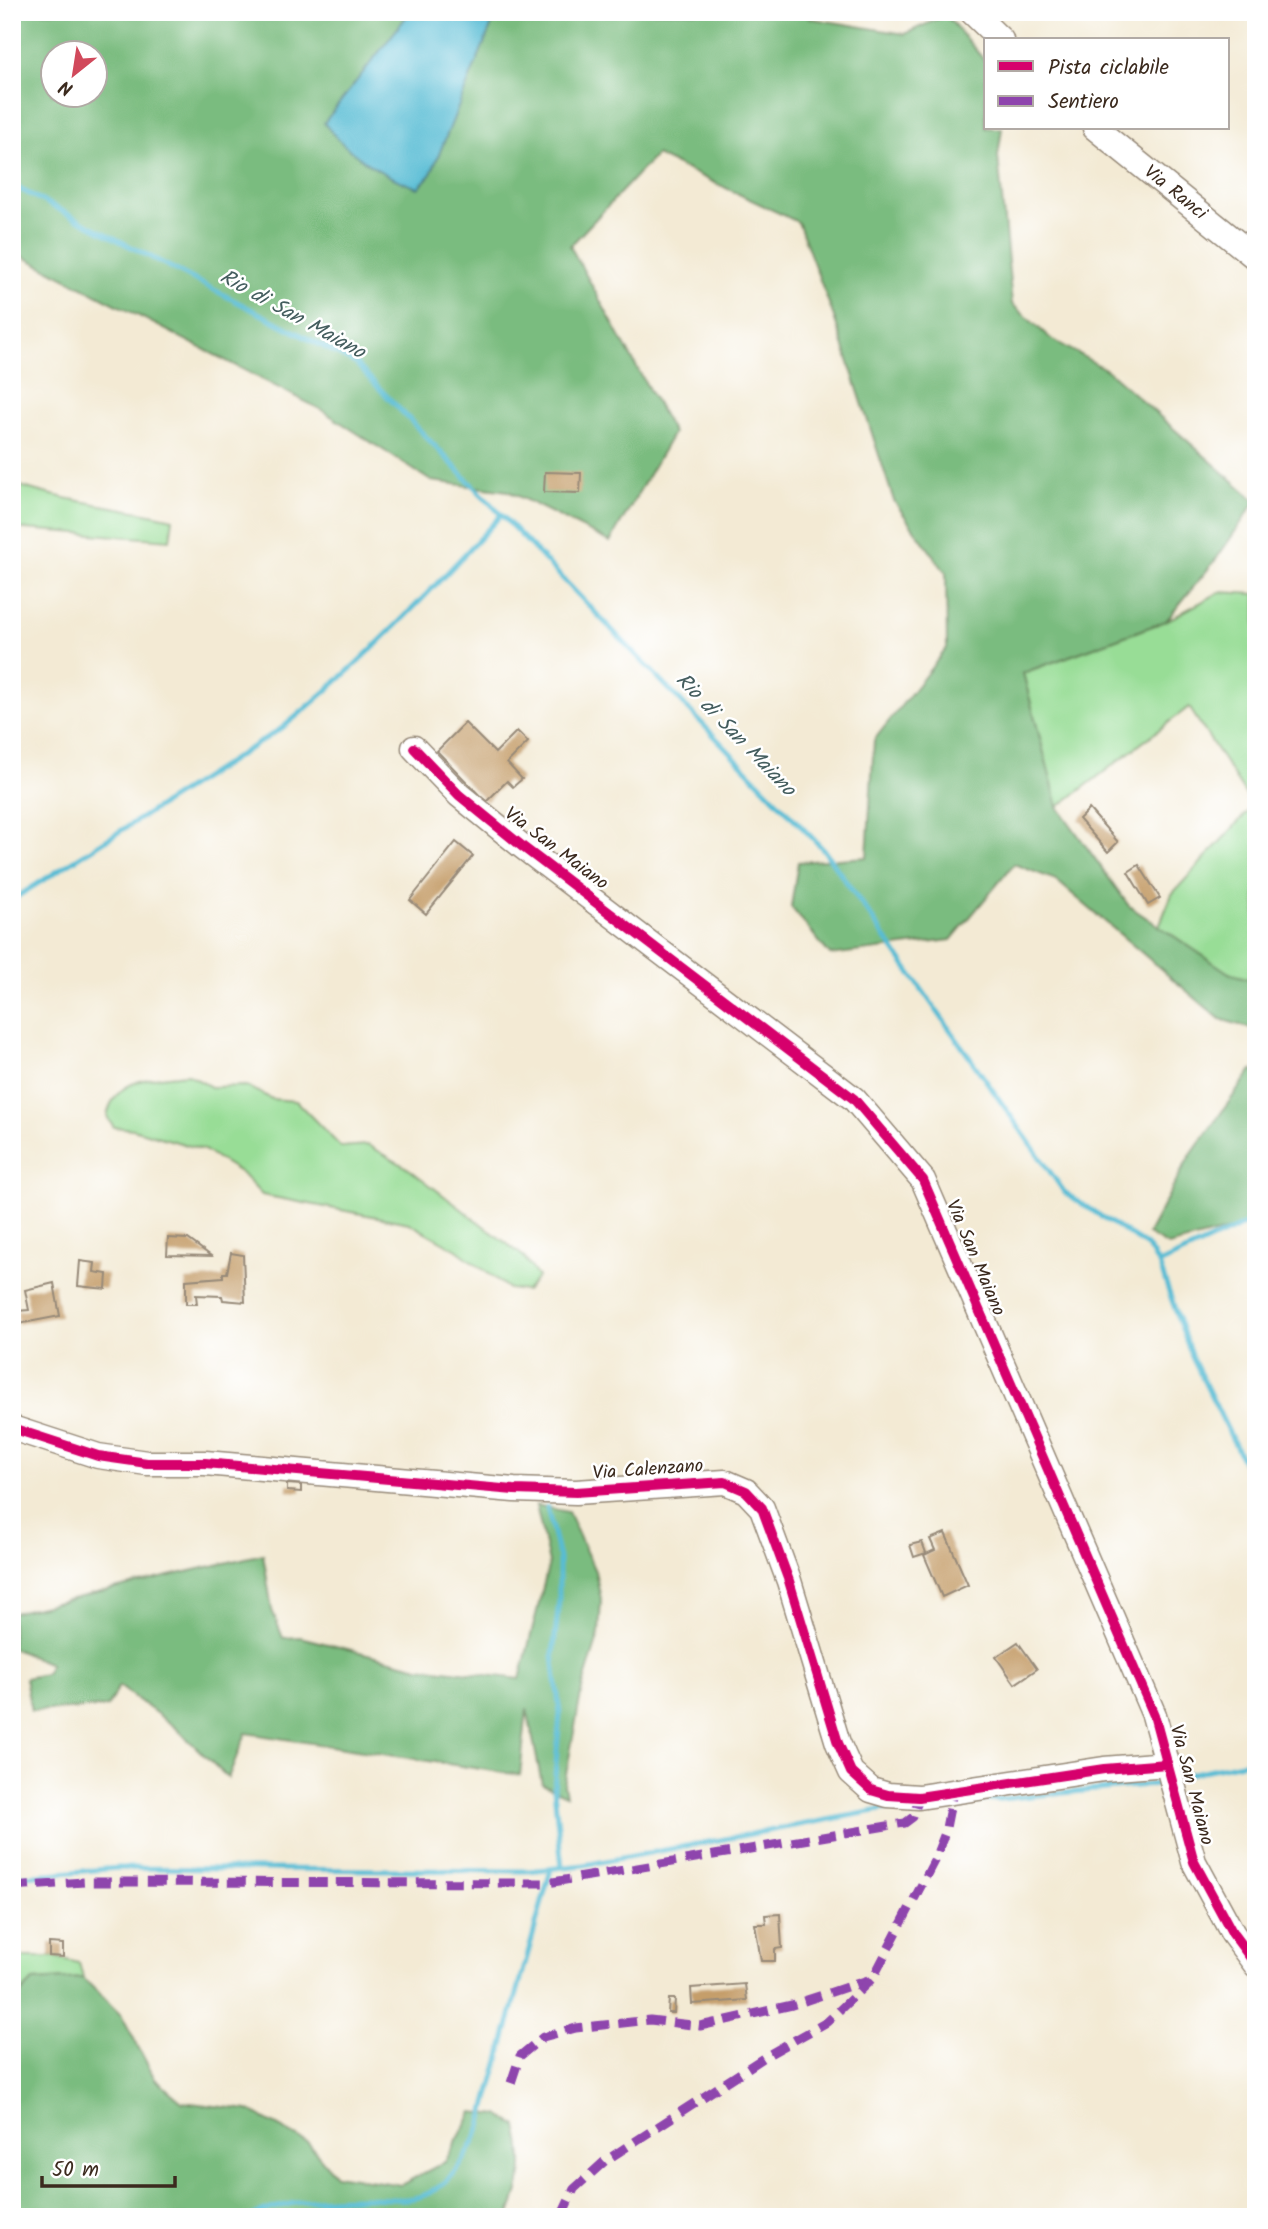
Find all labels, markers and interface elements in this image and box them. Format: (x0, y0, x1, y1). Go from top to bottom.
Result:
north arrow (38, 38, 108, 108)
legend (984, 38, 1230, 130)
text: Pista ciclabile (1048, 52, 1170, 85)
text: N (54, 71, 79, 103)
text: Sentiero (1048, 86, 1119, 119)
street label: Via Ranci (1137, 158, 1214, 229)
water label: Rio di San Maiano (213, 261, 372, 369)
water label: Rio di San Maiano (667, 665, 804, 806)
street label: Via San Maiano (497, 800, 615, 898)
street label: Via San Maiano (937, 1195, 1013, 1321)
street label: Via Calenzano (592, 1451, 704, 1489)
street label: Via San Maiano (1160, 1721, 1222, 1849)
scale bar (42, 2145, 175, 2189)
text: 50 m (52, 2154, 99, 2187)

